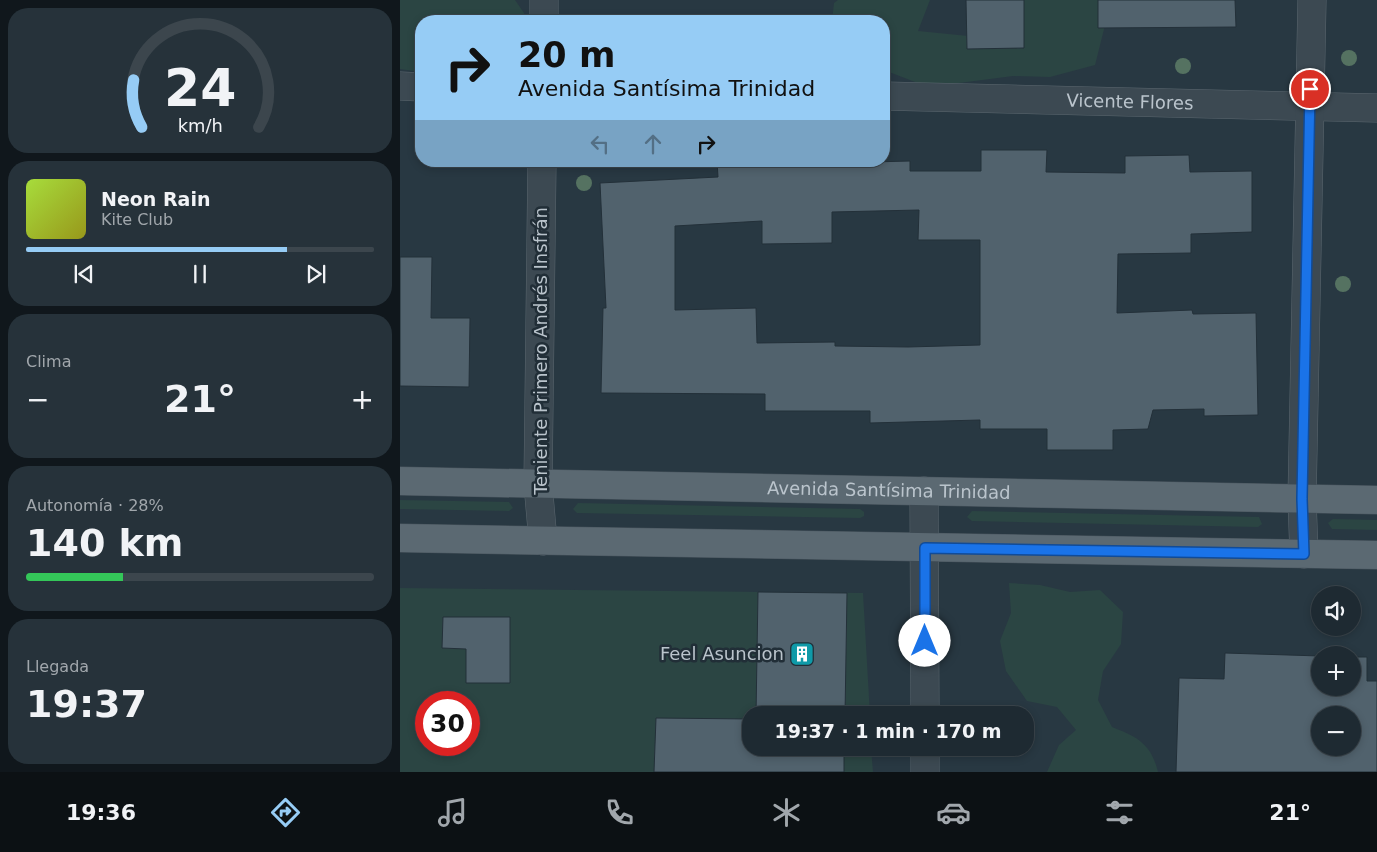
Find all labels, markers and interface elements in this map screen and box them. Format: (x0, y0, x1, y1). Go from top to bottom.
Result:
icon: right (435, 35, 500, 100)
text: 20 m (518, 35, 615, 75)
text: 24 (164, 58, 236, 118)
pin (1289, 68, 1331, 110)
icon: arrive (1296, 75, 1324, 103)
text: Avenida Santísima Trinidad (518, 76, 815, 101)
street label: Vicente Flores (1066, 89, 1194, 114)
text: km/h (177, 115, 223, 136)
icon: left (586, 130, 614, 158)
icon: ahead (639, 130, 667, 158)
icon: right (692, 130, 720, 158)
text: Neon Rain (101, 188, 210, 210)
street label: Teniente Primero Andrés Insfrán (530, 207, 551, 496)
text: Kite Club (101, 210, 173, 229)
icon: previous (70, 260, 98, 288)
icon: pause (186, 260, 214, 288)
icon: next (302, 260, 330, 288)
text: Clima (26, 352, 71, 371)
text: 21° (164, 377, 236, 421)
text: − (26, 383, 49, 416)
text: + (351, 383, 374, 416)
street label: Avenida Santísima Trinidad (767, 477, 1011, 503)
text: Autonomía · 28% (26, 496, 164, 515)
text: 140 km (26, 521, 183, 565)
map controls (1311, 586, 1361, 756)
button: sound (1311, 586, 1361, 636)
position arrow (898, 614, 950, 666)
building icon: Feel Asuncion (789, 641, 815, 667)
place label: Feel Asuncion (660, 643, 784, 664)
button: + (1311, 646, 1361, 696)
text: Llegada (26, 657, 89, 676)
text: 19:37 (26, 682, 147, 726)
speed limit sign: 30 (415, 691, 480, 756)
button: − (1311, 706, 1361, 756)
text: 19:37 · 1 min · 170 m (774, 720, 1002, 742)
icon: directions (268, 795, 303, 830)
icon: music (435, 795, 470, 830)
icon: phone (602, 795, 637, 830)
icon: climate (769, 795, 804, 830)
icon: car (936, 795, 971, 830)
icon: filters (1102, 795, 1137, 830)
text: 19:36 (66, 800, 136, 825)
text: 21° (1269, 800, 1311, 825)

